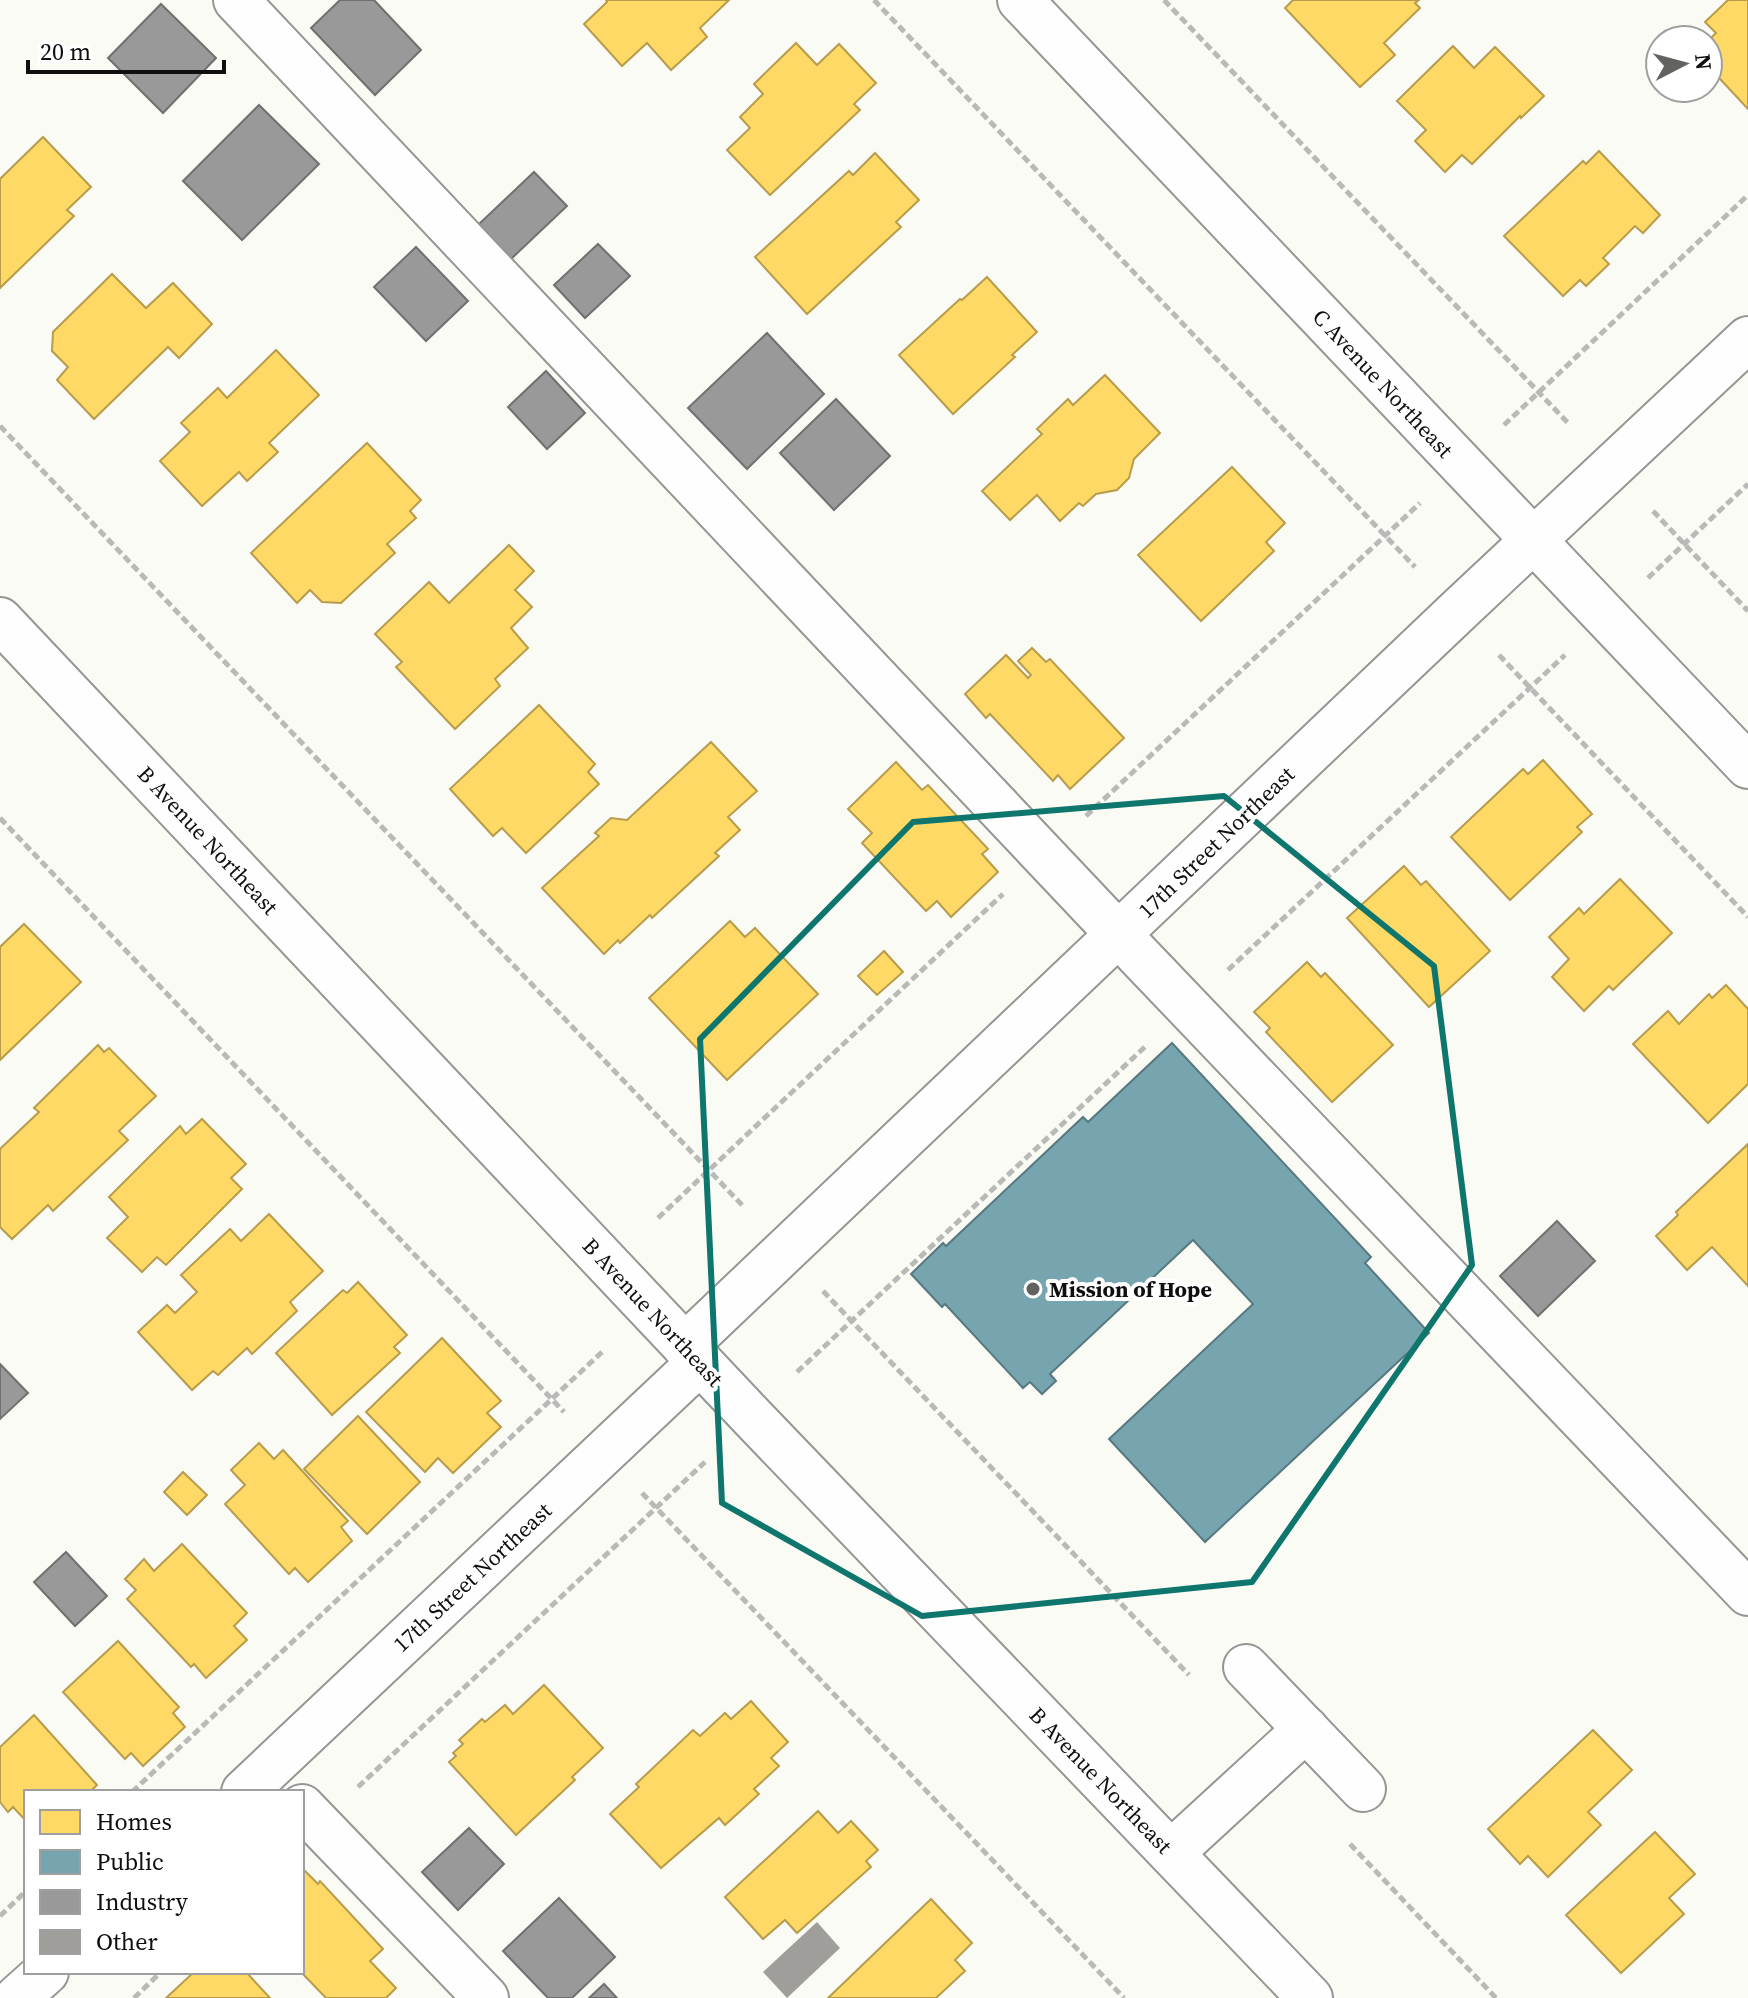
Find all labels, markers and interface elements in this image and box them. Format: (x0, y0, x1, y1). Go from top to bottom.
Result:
scale bar (28, 24, 224, 74)
north arrow (1644, 24, 1724, 104)
text: 20 m (40, 35, 91, 68)
text: N (1688, 52, 1720, 71)
street label: C Avenue Northeast (1306, 302, 1460, 465)
street label: B Avenue Northeast (131, 759, 285, 922)
street label: 17th Street Northeast (1131, 759, 1301, 925)
street label: B Avenue Northeast (576, 1231, 730, 1394)
place label: Mission of Hope (1049, 1274, 1212, 1304)
marker: Mission of Hope (1024, 1280, 1042, 1298)
street label: 17th Street Northeast (386, 1495, 558, 1658)
street label: B Avenue Northeast (1023, 1700, 1180, 1861)
legend (24, 1790, 304, 1974)
text: Homes (96, 1805, 172, 1838)
text: Public (96, 1845, 164, 1878)
text: Industry (96, 1885, 188, 1918)
text: Other (96, 1925, 158, 1958)

